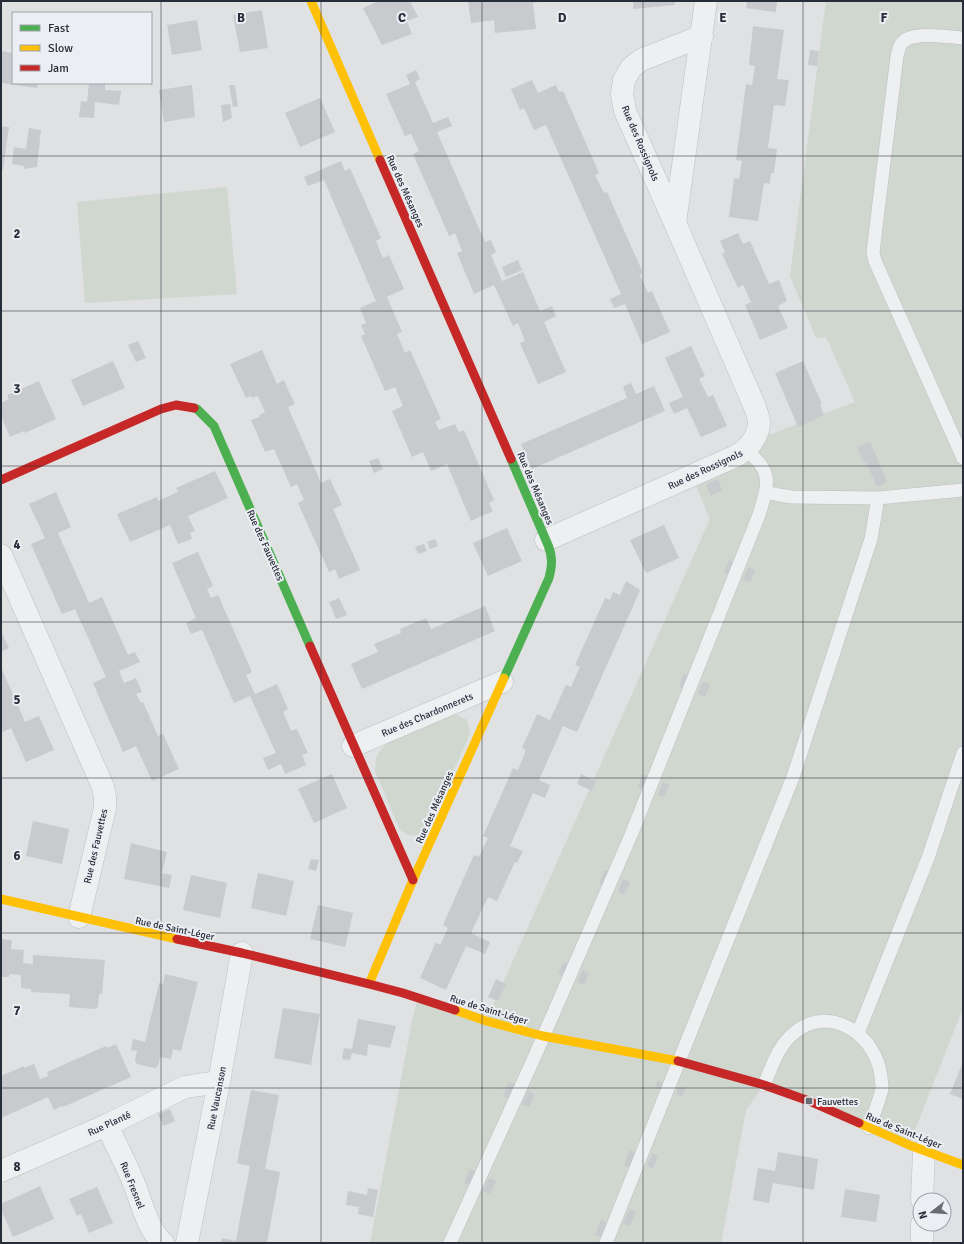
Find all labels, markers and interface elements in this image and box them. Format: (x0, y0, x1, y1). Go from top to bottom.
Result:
text: B (237, 10, 245, 26)
text: C (398, 10, 406, 26)
text: D (558, 10, 567, 26)
text: E (719, 10, 727, 26)
text: F (881, 10, 888, 26)
legend (12, 12, 152, 84)
text: Fast (48, 21, 69, 36)
text: Slow (48, 41, 73, 56)
text: Jam (48, 61, 69, 76)
street label: Rue des Rossignols (619, 104, 662, 184)
street label: Rue des Mésanges (384, 153, 427, 230)
text: 2 (13, 226, 21, 242)
text: 3 (13, 381, 21, 397)
street label: Rue des Rossignols (666, 447, 745, 492)
street label: Rue des Mésanges (514, 450, 556, 527)
street label: Rue des Fauvettes (244, 508, 286, 583)
text: 4 (13, 537, 21, 553)
street label: Rue des Chardonnerets (380, 690, 476, 740)
text: 5 (13, 692, 21, 708)
street label: Rue des Mésanges (414, 769, 457, 845)
street label: Rue des Fauvettes (82, 807, 111, 885)
text: 6 (13, 848, 21, 864)
street label: Rue de Saint-Léger (134, 915, 216, 943)
street label: Rue de Saint-Léger (448, 992, 529, 1028)
text: 7 (13, 1003, 21, 1019)
street label: Rue Vaucanson (205, 1065, 229, 1131)
marker: Fauvettes (804, 1096, 814, 1106)
place label: Fauvettes (817, 1096, 859, 1108)
street label: Rue Planté (86, 1109, 133, 1139)
street label: Rue de Saint-Léger (864, 1110, 944, 1152)
text: 8 (13, 1159, 21, 1175)
street label: Rue Fresnel (117, 1160, 147, 1211)
north arrow (912, 1192, 952, 1232)
text: N (916, 1209, 930, 1220)

